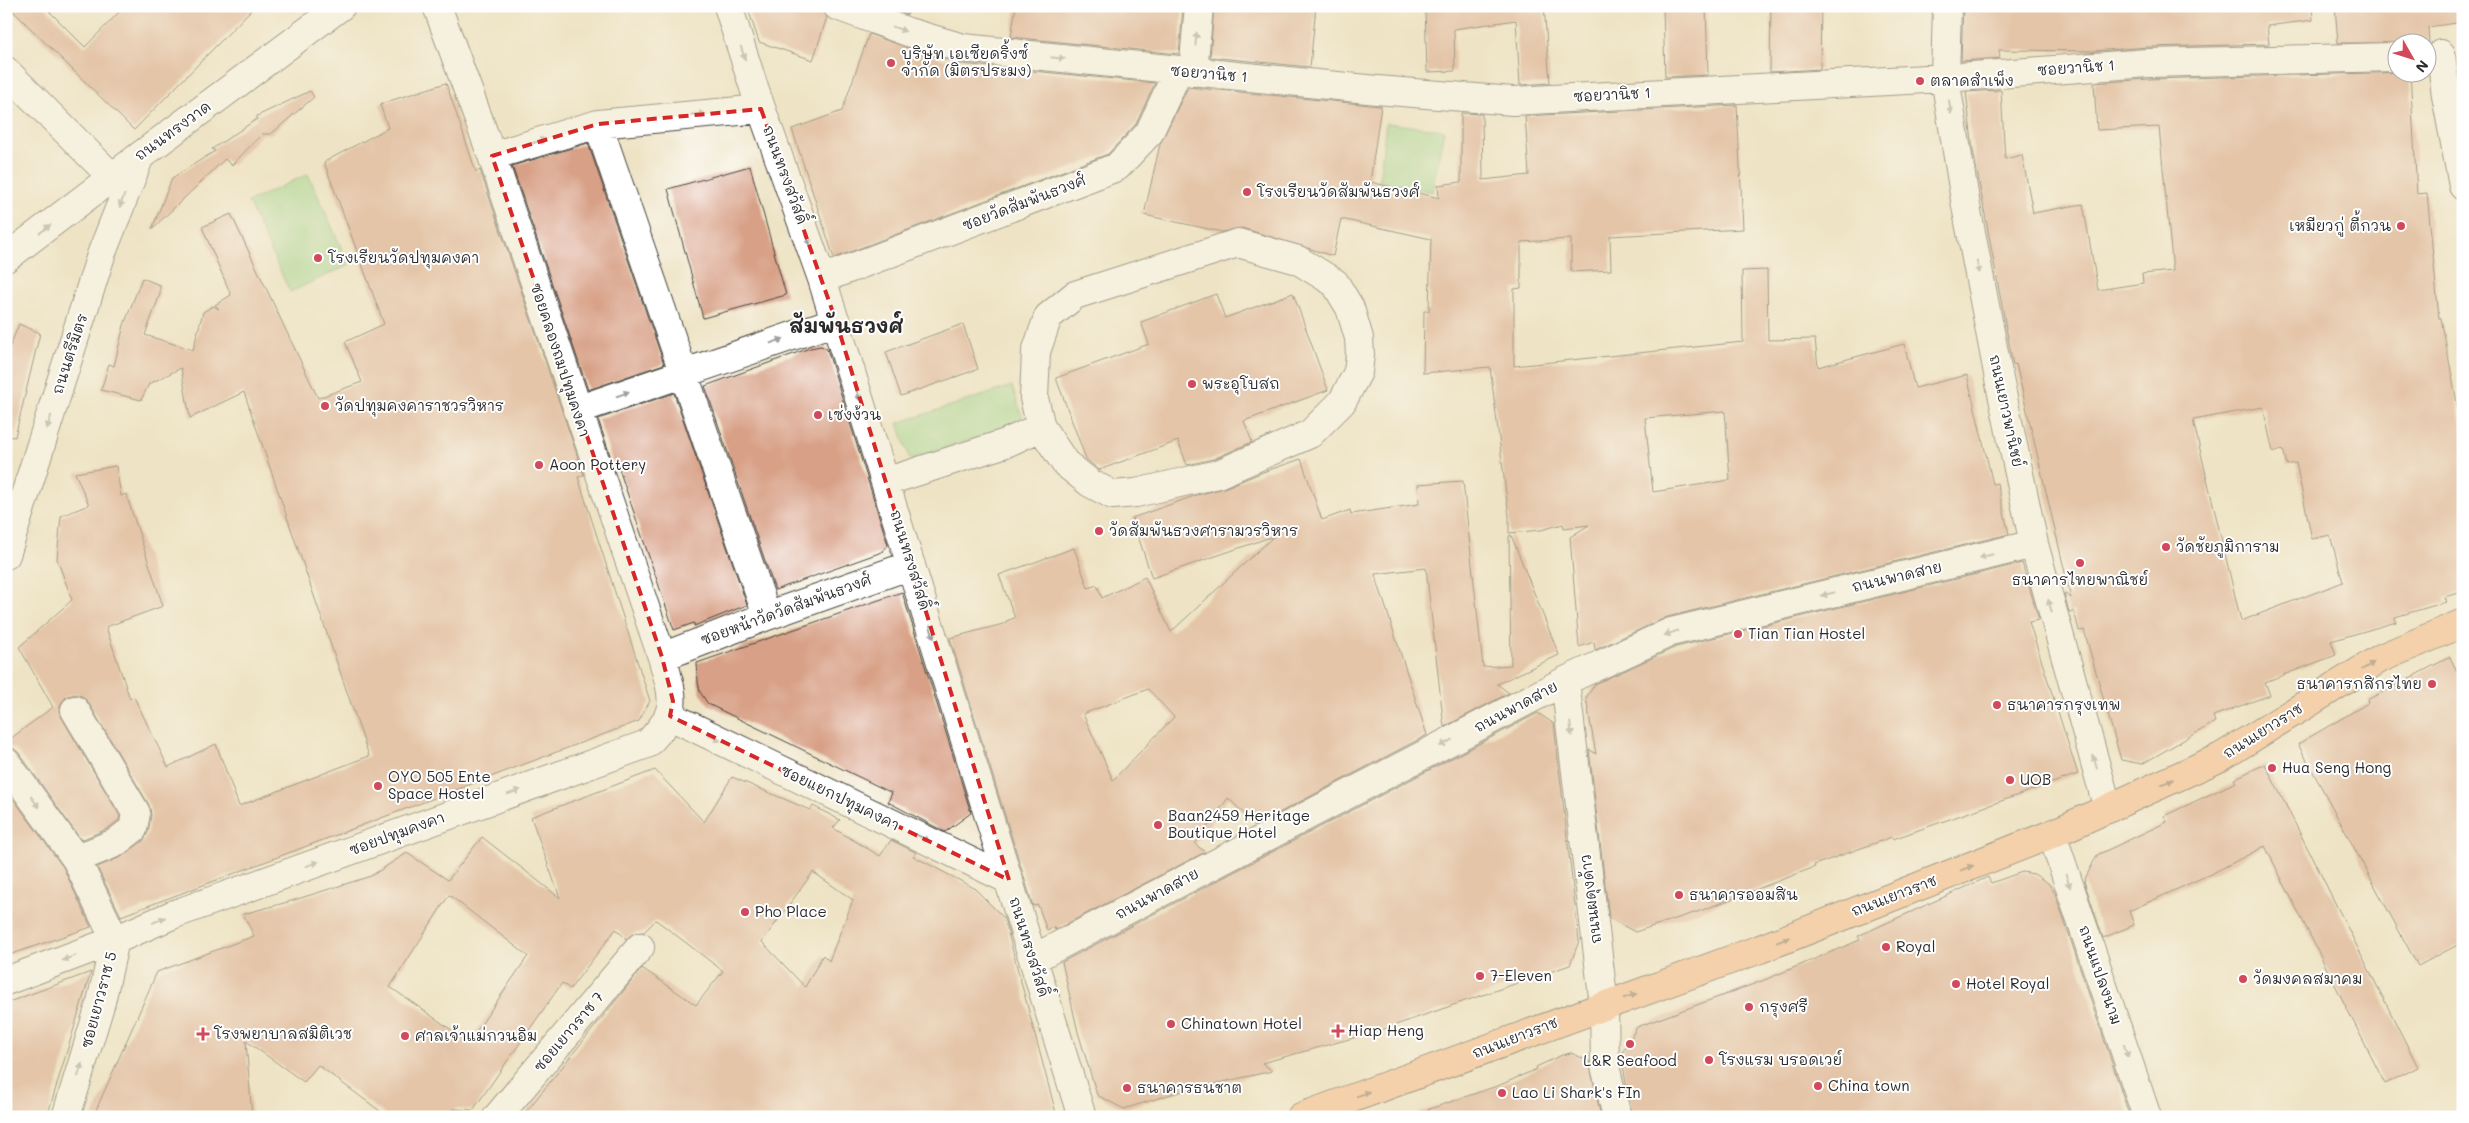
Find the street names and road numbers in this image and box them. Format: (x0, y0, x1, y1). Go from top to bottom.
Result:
street label: ซอยวานิช 1 (2036, 54, 2115, 80)
street label: ซอยวานิช 1 (1169, 60, 1249, 86)
street label: ซอยวานิช 1 (1573, 82, 1651, 106)
street label: ถนนทรงวาด (130, 96, 215, 165)
street label: ถนนทรงสวัสดิ์ (759, 121, 817, 227)
street label: ซอยวัดสัมพันธวงศ์ (959, 169, 1088, 235)
street label: ซอยคลองถมปทุมคงคา (525, 280, 595, 440)
street label: ถนนตรีมิตร (47, 311, 92, 397)
street label: ถนนเยาวพานิชย์ (1985, 353, 2029, 469)
street label: ถนนทรงสวัสดิ์ (886, 506, 940, 612)
street label: ถนนพาดสาย (1850, 556, 1944, 596)
street label: ซอยหน้าวัดวัดสัมพันธวงศ์ (697, 568, 874, 649)
street label: ถนนพาดสาย (1470, 676, 1561, 737)
street label: ถนนเยาวราช (2219, 698, 2306, 763)
street label: ซอยแยกปทุมคงคา (777, 760, 903, 836)
street label: ซอยปทุมคงคา (346, 807, 448, 861)
street label: ถนนผดุงด้าว (1575, 853, 1607, 945)
street label: ถนนพาดสาย (1111, 863, 1202, 924)
street label: ถนนเยาวราช (1848, 870, 1939, 921)
street label: ถนนทรงสวัสดิ์ (1005, 893, 1059, 999)
street label: ถนนแปลงนาม (2075, 922, 2127, 1027)
street label: ซอยเยาวราช 5 (76, 949, 121, 1050)
street label: ซอยเยาวราช 7 (529, 987, 608, 1076)
street label: ถนนเยาวราช (1469, 1012, 1560, 1063)

